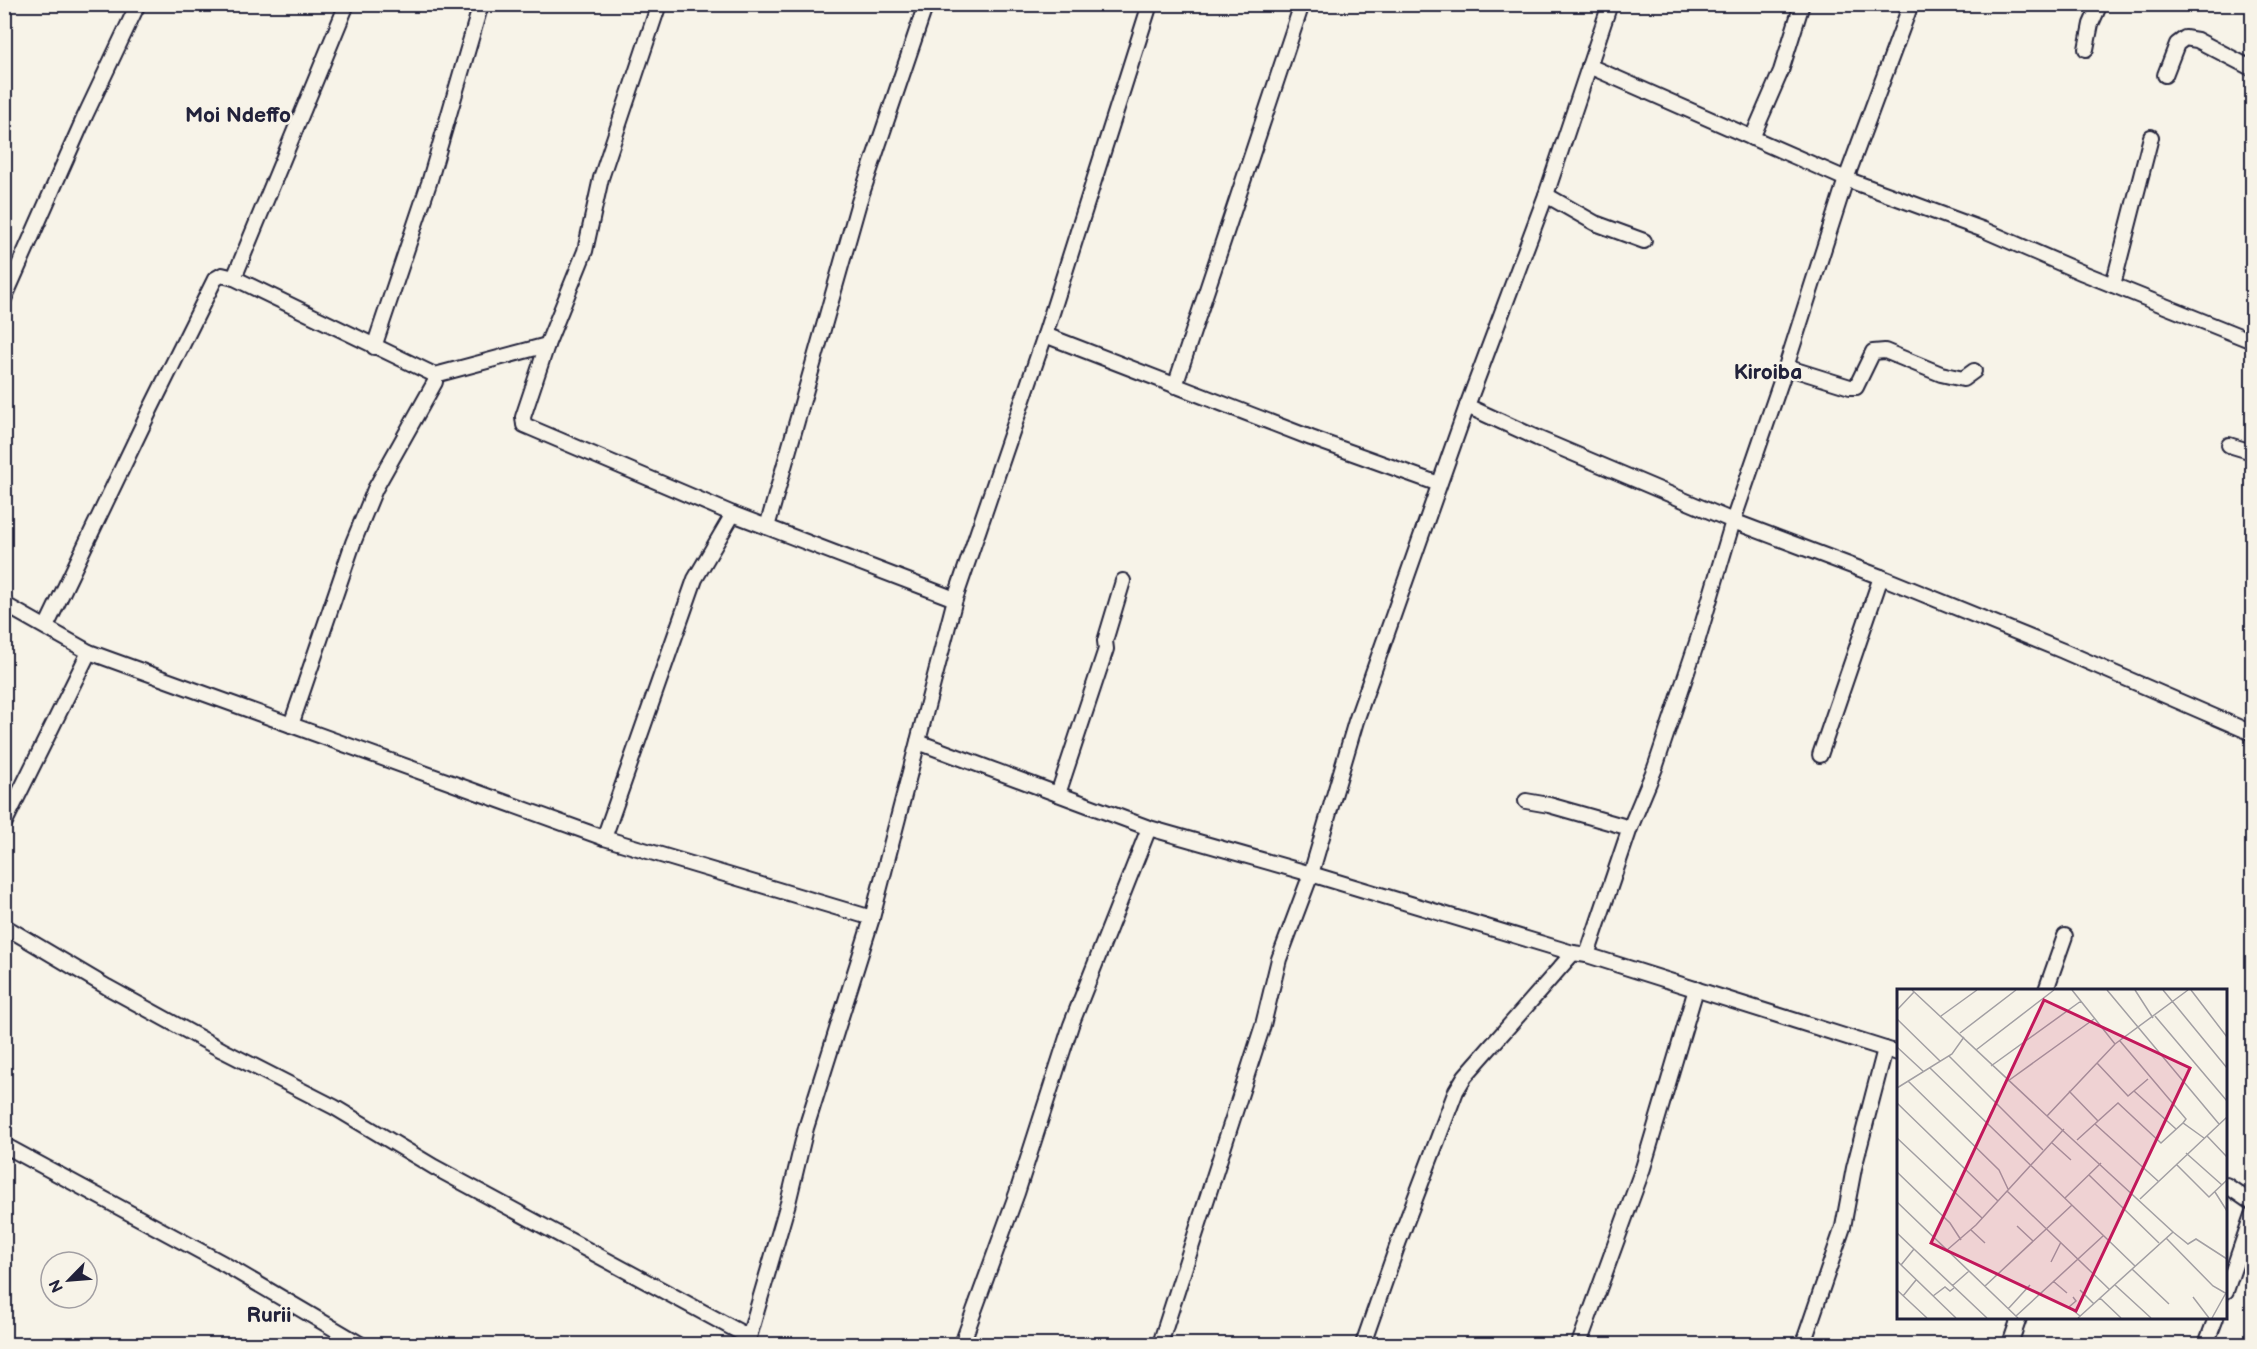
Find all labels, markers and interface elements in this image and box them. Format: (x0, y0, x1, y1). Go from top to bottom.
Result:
district label: Moi Ndeffo (185, 103, 291, 128)
district label: Kiroiba (1734, 360, 1802, 385)
inset map (1897, 989, 2227, 1319)
north arrow (39, 1250, 99, 1310)
text: N (46, 1276, 68, 1295)
district label: Rurii (247, 1303, 291, 1328)

